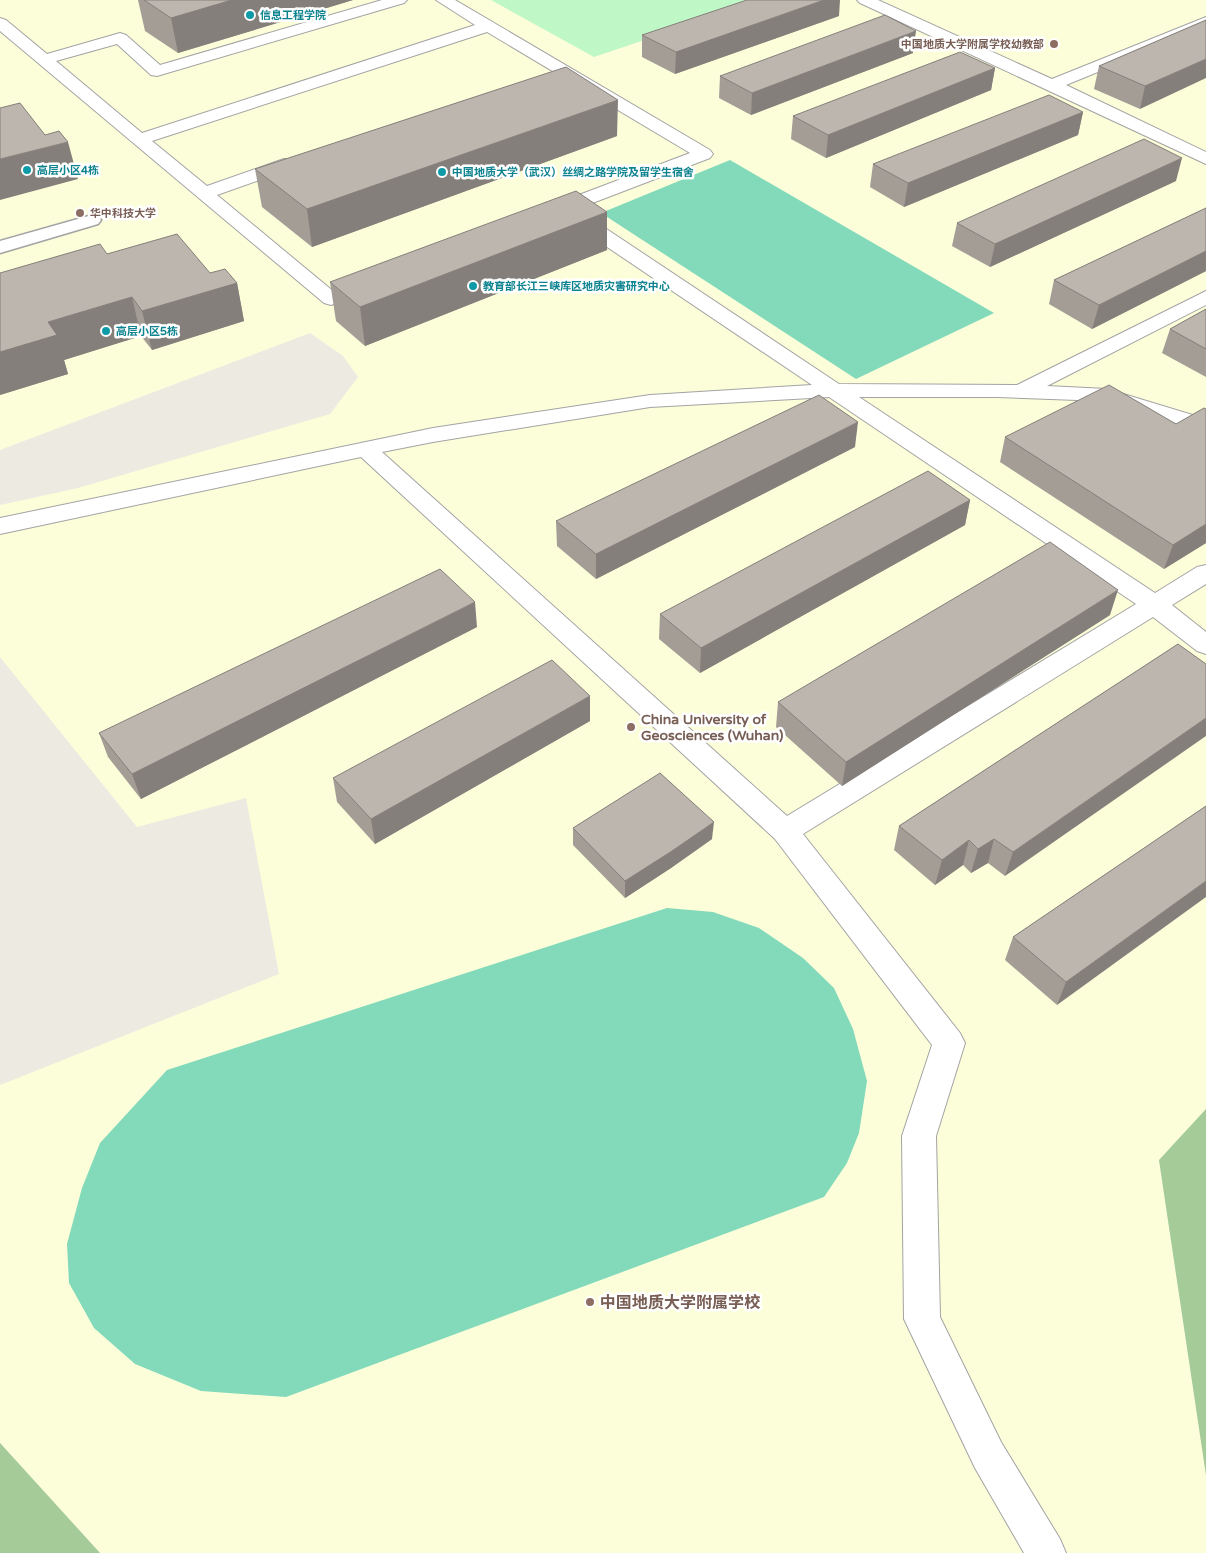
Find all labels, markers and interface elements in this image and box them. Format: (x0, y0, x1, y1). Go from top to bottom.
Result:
marker: 信息工程学院 (244, 9, 256, 21)
place label: 信息工程学院 (260, 9, 326, 22)
place label: 中国地质大学附属学校幼教部 (901, 38, 1044, 51)
marker: 中国地质大学附属学校幼教部 (1048, 38, 1060, 50)
marker: 高层小区4栋 (21, 164, 33, 176)
place label: 高层小区4栋 (37, 164, 99, 177)
marker: 中国地质大学（武汉）丝绸之路学院及留学生宿舍 (436, 166, 448, 178)
place label: 中国地质大学（武汉）丝绸之路学院及留学生宿舍 (452, 166, 694, 179)
marker: 华中科技大学 (74, 207, 86, 219)
place label: 华中科技大学 (90, 207, 156, 220)
marker: 教育部长江三峡库区地质灾害研究中心 (467, 280, 479, 292)
place label: 教育部长江三峡库区地质灾害研究中心 (483, 280, 670, 293)
marker: 高层小区5栋 (100, 325, 112, 337)
place label: 高层小区5栋 (116, 325, 178, 338)
place label: China University of Geosciences (Wuhan) (641, 711, 783, 744)
marker: China University of Geosciences (Wuhan) (625, 721, 637, 733)
place label: 中国地质大学附属学校 (600, 1293, 761, 1313)
marker: 中国地质大学附属学校 (584, 1296, 596, 1308)

